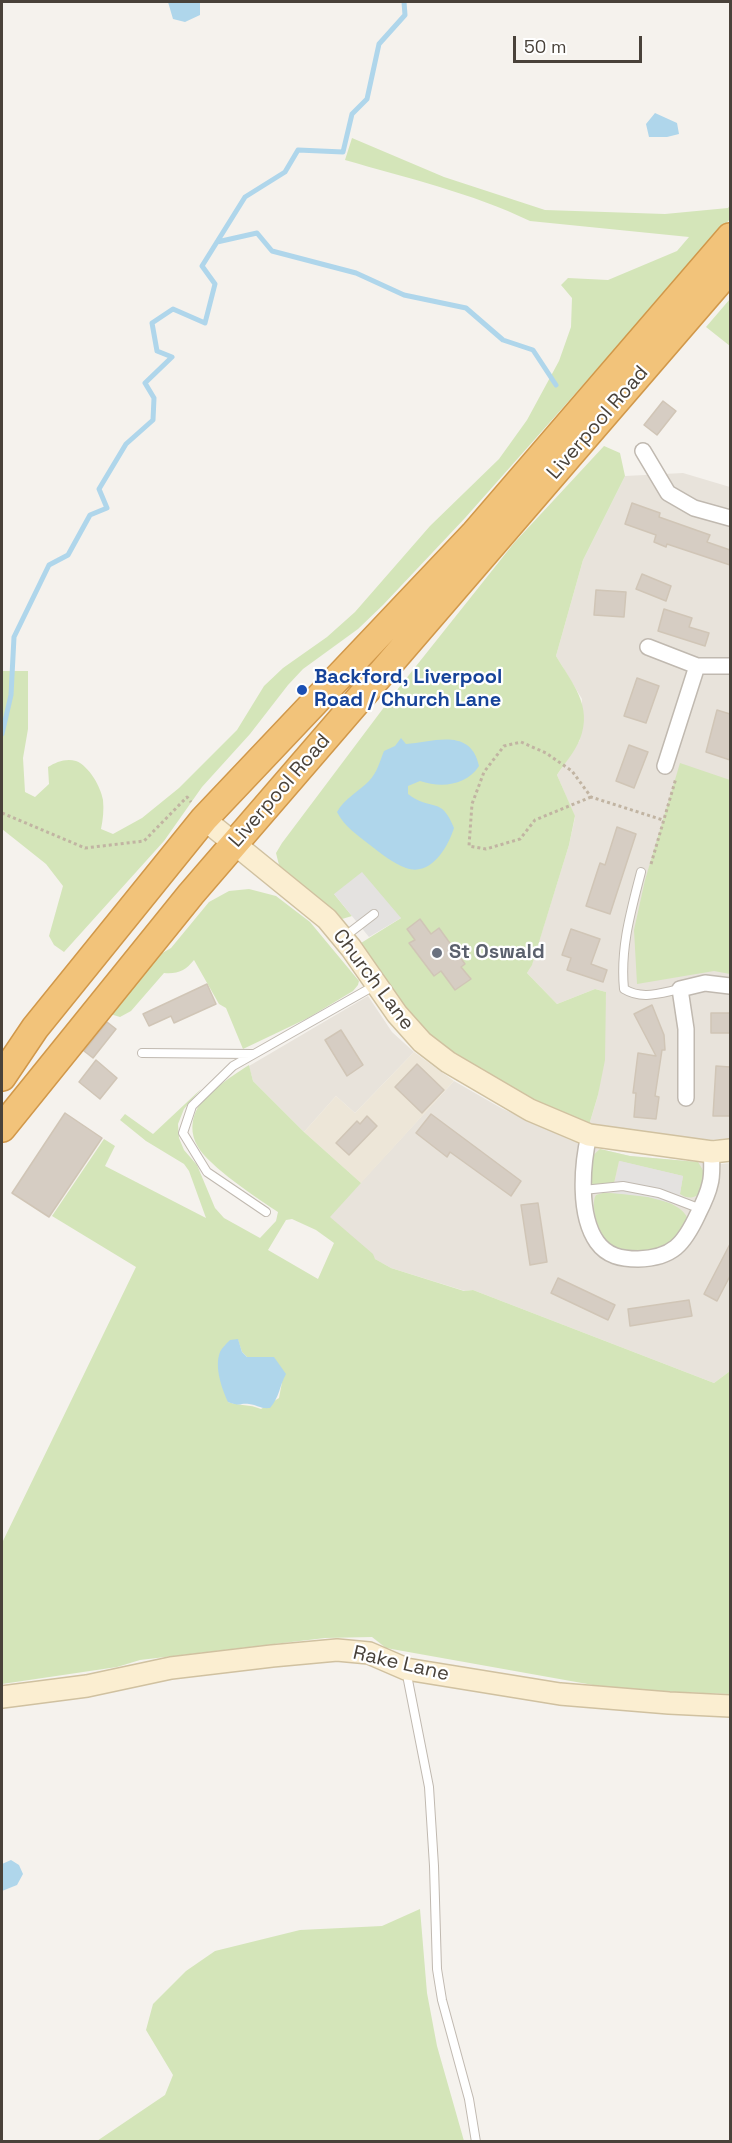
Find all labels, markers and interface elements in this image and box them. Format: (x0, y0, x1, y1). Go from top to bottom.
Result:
scale bar (516, 24, 645, 62)
text: 50 m (524, 35, 566, 58)
street label: Liverpool Road (542, 361, 654, 485)
place label: Backford, Liverpool Road / Church Lane (314, 666, 502, 713)
marker: Backford, Liverpool Road / Church Lane (295, 683, 309, 697)
street label: Liverpool Road (224, 729, 336, 853)
street label: Church Lane (327, 925, 419, 1035)
place label: St Oswald (449, 941, 545, 965)
marker: St Oswald (430, 946, 444, 960)
street label: Rake Lane (351, 1641, 451, 1687)

